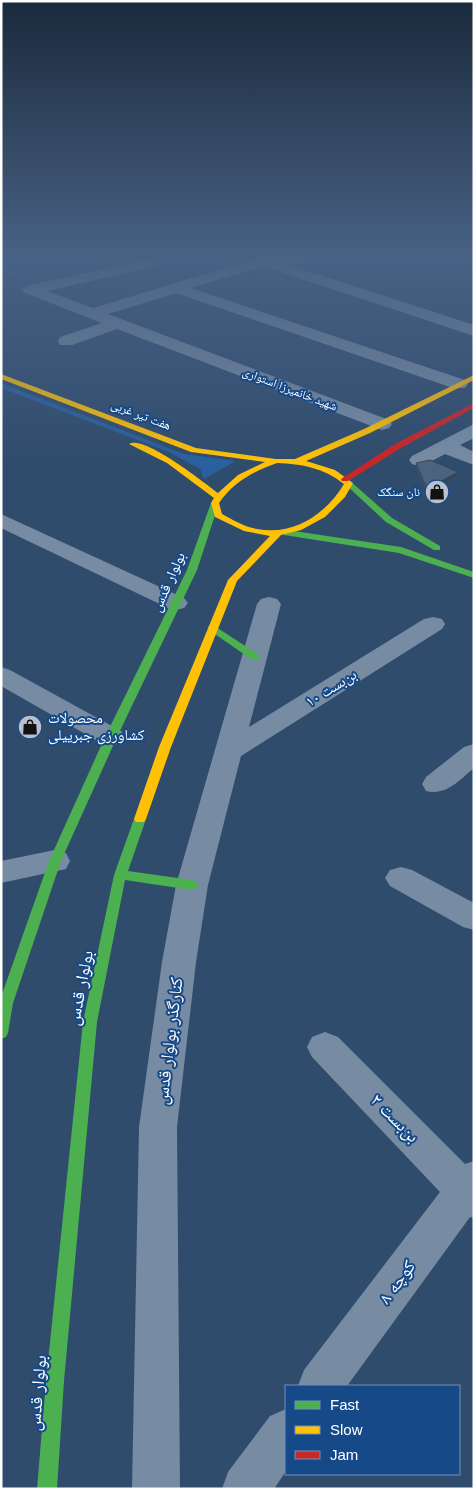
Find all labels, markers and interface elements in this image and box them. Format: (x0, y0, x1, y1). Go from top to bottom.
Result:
street label: شهید خانمیرزا استواری (241, 364, 339, 414)
street label: هفت تیر غربی (109, 397, 173, 433)
shop icon: نان سنگک (424, 479, 450, 505)
place label: نان سنگک (377, 485, 420, 499)
street label: بولوار قدس (147, 549, 190, 615)
street label: بن‌بست ۱۰ (302, 665, 360, 712)
place label: محصولات کشاورزی جبرییلی (48, 709, 145, 745)
shop icon: محصولات کشاورزی جبرییلی (17, 714, 43, 740)
street label: بولوار قدس (63, 949, 98, 1027)
street label: کنارگذر بولوار قدس (151, 976, 188, 1106)
street label: بن‌بست ۲ (366, 1090, 423, 1147)
street label: کوچه ۸ (375, 1256, 420, 1308)
street label: بولوار قدس (24, 1354, 51, 1432)
legend (285, 1385, 460, 1475)
text: Fast (330, 1396, 360, 1413)
text: Slow (330, 1421, 363, 1438)
text: Jam (330, 1446, 358, 1463)

